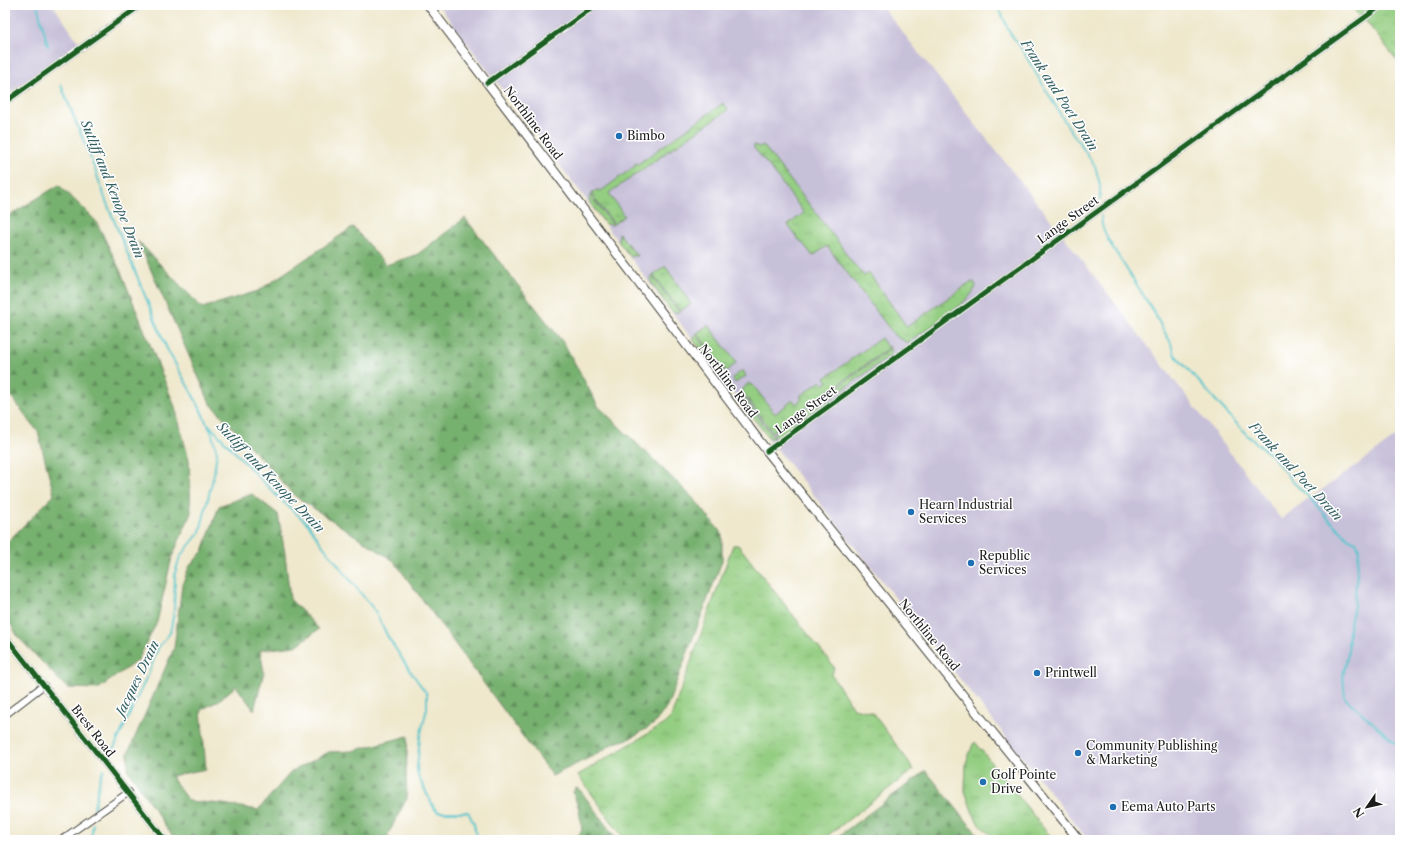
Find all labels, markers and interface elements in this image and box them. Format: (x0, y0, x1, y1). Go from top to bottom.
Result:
water label: Frank and Poet Drain (1017, 35, 1102, 154)
street label: Northline Road (501, 83, 566, 163)
water label: Sutliff and Kenope Drain (77, 116, 148, 261)
place label: Bimbo (627, 128, 665, 143)
marker: Bimbo (614, 131, 624, 141)
street label: Lange Street (1034, 192, 1102, 247)
street label: Northline Road (696, 341, 761, 421)
street label: Lange Street (772, 382, 840, 437)
water label: Sutliff and Kenope Drain (213, 417, 328, 536)
water label: Frank and Poet Drain (1245, 417, 1346, 524)
place label: Hearn Industrial Services (919, 497, 1013, 526)
marker: Hearn Industrial Services (906, 507, 916, 517)
place label: Republic Services (979, 548, 1030, 577)
marker: Republic Services (966, 558, 976, 568)
street label: Northline Road (896, 596, 963, 674)
water label: Jacques Drain (110, 637, 162, 722)
place label: Printwell (1045, 665, 1097, 680)
marker: Printwell (1032, 668, 1042, 678)
street label: Brest Road (68, 702, 119, 760)
place label: Community Publishing & Marketing (1086, 738, 1218, 767)
marker: Community Publishing & Marketing (1073, 748, 1083, 758)
place label: Golf Pointe Drive (991, 767, 1056, 796)
marker: Golf Pointe Drive (978, 777, 988, 787)
north arrow (1347, 787, 1387, 827)
place label: Eema Auto Parts (1121, 799, 1216, 814)
marker: Eema Auto Parts (1108, 802, 1118, 812)
text: N (1350, 804, 1367, 820)

